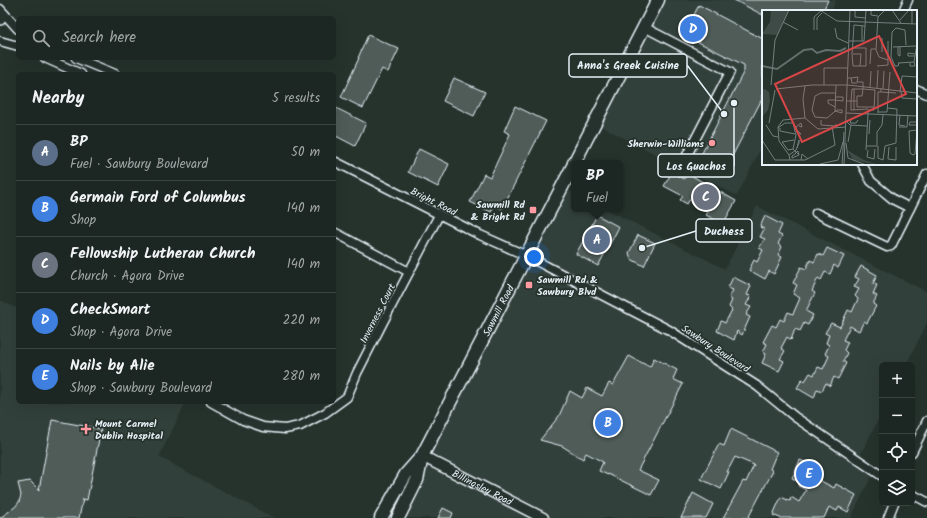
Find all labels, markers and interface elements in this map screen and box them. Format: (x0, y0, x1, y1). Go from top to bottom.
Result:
inset map (762, 10, 917, 165)
pin: D (680, 14, 706, 44)
search box (16, 16, 336, 60)
text: Search here (62, 26, 136, 50)
icon: search (30, 27, 52, 49)
callout: Anna's Greek Cuisine (569, 54, 687, 77)
text: Anna's Greek Cuisine (577, 57, 680, 75)
text: Nearby (32, 85, 84, 112)
text: 5 results (272, 88, 320, 109)
text: BP (70, 130, 88, 154)
place label: Sherwin-Williams (627, 136, 704, 152)
marker: Sherwin-Williams (707, 138, 717, 148)
text: A (41, 142, 49, 163)
text: 50 m (291, 142, 320, 163)
text: Fuel · Sawbury Boulevard (70, 154, 208, 175)
callout: Los Guachos (658, 154, 734, 177)
text: Los Guachos (666, 158, 727, 176)
popup (571, 160, 623, 212)
text: BP (586, 164, 604, 188)
pin: C (693, 182, 719, 212)
street label: Bright Road (408, 183, 460, 221)
text: Germain Ford of Columbus (70, 186, 246, 210)
text: Fuel (586, 188, 608, 209)
place label: Sawmill Rd & Bright Rd (471, 197, 526, 225)
text: B (41, 198, 49, 219)
text: 140 m (287, 198, 320, 219)
marker: Sawmill Rd & Bright Rd (528, 205, 538, 215)
text: Shop (70, 210, 96, 231)
callout: Duchess (696, 219, 752, 242)
text: Duchess (704, 223, 745, 241)
pin: A (584, 225, 610, 255)
text: Fellowship Lutheran Church (70, 242, 256, 266)
your location (524, 247, 544, 267)
text: C (41, 254, 49, 275)
text: 140 m (287, 254, 320, 275)
text: Church · Agora Drive (70, 266, 184, 287)
place label: Sawmill Rd & Sawbury Blvd (537, 272, 598, 300)
marker: Sawmill Rd & Sawbury Blvd (524, 280, 534, 290)
street label: Inverness Court (356, 281, 400, 346)
street label: Sawmill Road (479, 281, 519, 339)
text: CheckSmart (70, 298, 150, 322)
text: D (41, 310, 49, 331)
text: 220 m (283, 310, 320, 331)
street label: Sawbury Boulevard (678, 321, 754, 378)
text: Shop · Agora Drive (70, 322, 172, 343)
text: Nails by Alie (70, 354, 155, 378)
map controls (879, 362, 915, 506)
button: + (879, 362, 915, 398)
text: E (41, 366, 49, 387)
text: 280 m (283, 366, 320, 387)
text: Shop · Sawbury Boulevard (70, 378, 212, 399)
button: − (879, 398, 915, 434)
pin: B (595, 408, 621, 438)
place label: Mount Carmel Dublin Hospital (95, 416, 163, 444)
marker: Mount Carmel Dublin Hospital (80, 423, 92, 435)
button: locate (879, 434, 915, 470)
pin: E (796, 459, 822, 489)
street label: Billingsley Road (449, 466, 516, 511)
button: layers (879, 470, 915, 506)

